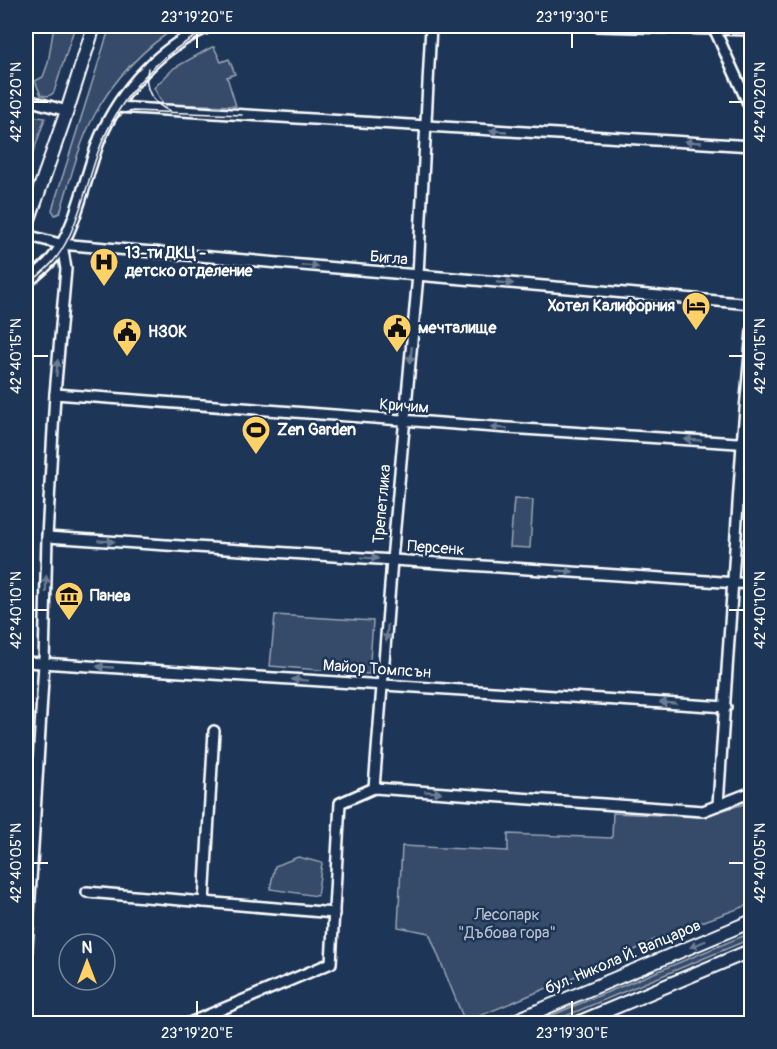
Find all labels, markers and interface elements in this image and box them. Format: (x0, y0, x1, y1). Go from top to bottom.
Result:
text: 23°19'20"E (161, 8, 233, 27)
text: 23°19'30"E (536, 8, 608, 27)
text: 42°40'20"N (7, 62, 26, 142)
text: 42°40'20"N (751, 62, 770, 142)
one-way arrow (489, 126, 508, 135)
one-way arrow (684, 138, 703, 147)
place label: 13-ти ДКЦ - детско отделение (124, 243, 253, 281)
hospital icon: 13-ти ДКЦ - детско отделение (88, 246, 120, 288)
street label: Бигла (369, 246, 409, 270)
one-way arrow (301, 261, 320, 271)
one-way arrow (495, 278, 514, 288)
hotel icon: Хотел Калифорния (680, 290, 712, 332)
place label: Хотел Калифорния (548, 296, 675, 316)
public building icon: мечталище (381, 312, 413, 354)
public building icon: НЗОК (111, 316, 143, 358)
text: 42°40'15"N (7, 318, 26, 394)
place label: мечталище (418, 318, 497, 338)
text: 42°40'15"N (751, 318, 770, 394)
place label: НЗОК (148, 322, 187, 342)
one-way arrow (406, 345, 416, 364)
one-way arrow (52, 358, 62, 377)
street label: Кричим (379, 394, 429, 418)
sports icon: Zen Garden (240, 414, 272, 456)
place label: Zen Garden (277, 420, 356, 440)
one-way arrow (489, 423, 508, 432)
one-way arrow (684, 435, 703, 445)
street label: Трепетлика (369, 463, 395, 545)
one-way arrow (96, 536, 115, 546)
street label: Персенк (407, 536, 465, 560)
one-way arrow (361, 554, 380, 563)
one-way arrow (555, 567, 574, 576)
text: 42°40'10"N (7, 571, 26, 649)
text: 42°40'10"N (751, 571, 770, 649)
one-way arrow (41, 574, 51, 593)
museum icon: Панев (53, 580, 85, 622)
place label: Панев (90, 586, 131, 606)
one-way arrow (382, 623, 391, 642)
street label: Майор Томпсън (322, 655, 432, 683)
one-way arrow (96, 662, 115, 672)
one-way arrow (290, 675, 309, 684)
one-way arrow (658, 699, 677, 708)
one-way arrow (423, 787, 442, 797)
text: 42°40'05"N (7, 823, 26, 903)
text: 42°40'05"N (751, 823, 770, 903)
park label: Лесопарк "Дъбова гора" (458, 905, 556, 943)
street label: бул. Никола Й. Вапцаров (542, 915, 704, 999)
north arrow (57, 932, 117, 992)
text: N (82, 938, 93, 958)
one-way arrow (688, 939, 706, 949)
text: 23°19'20"E (161, 1024, 233, 1043)
text: 23°19'30"E (536, 1024, 608, 1043)

